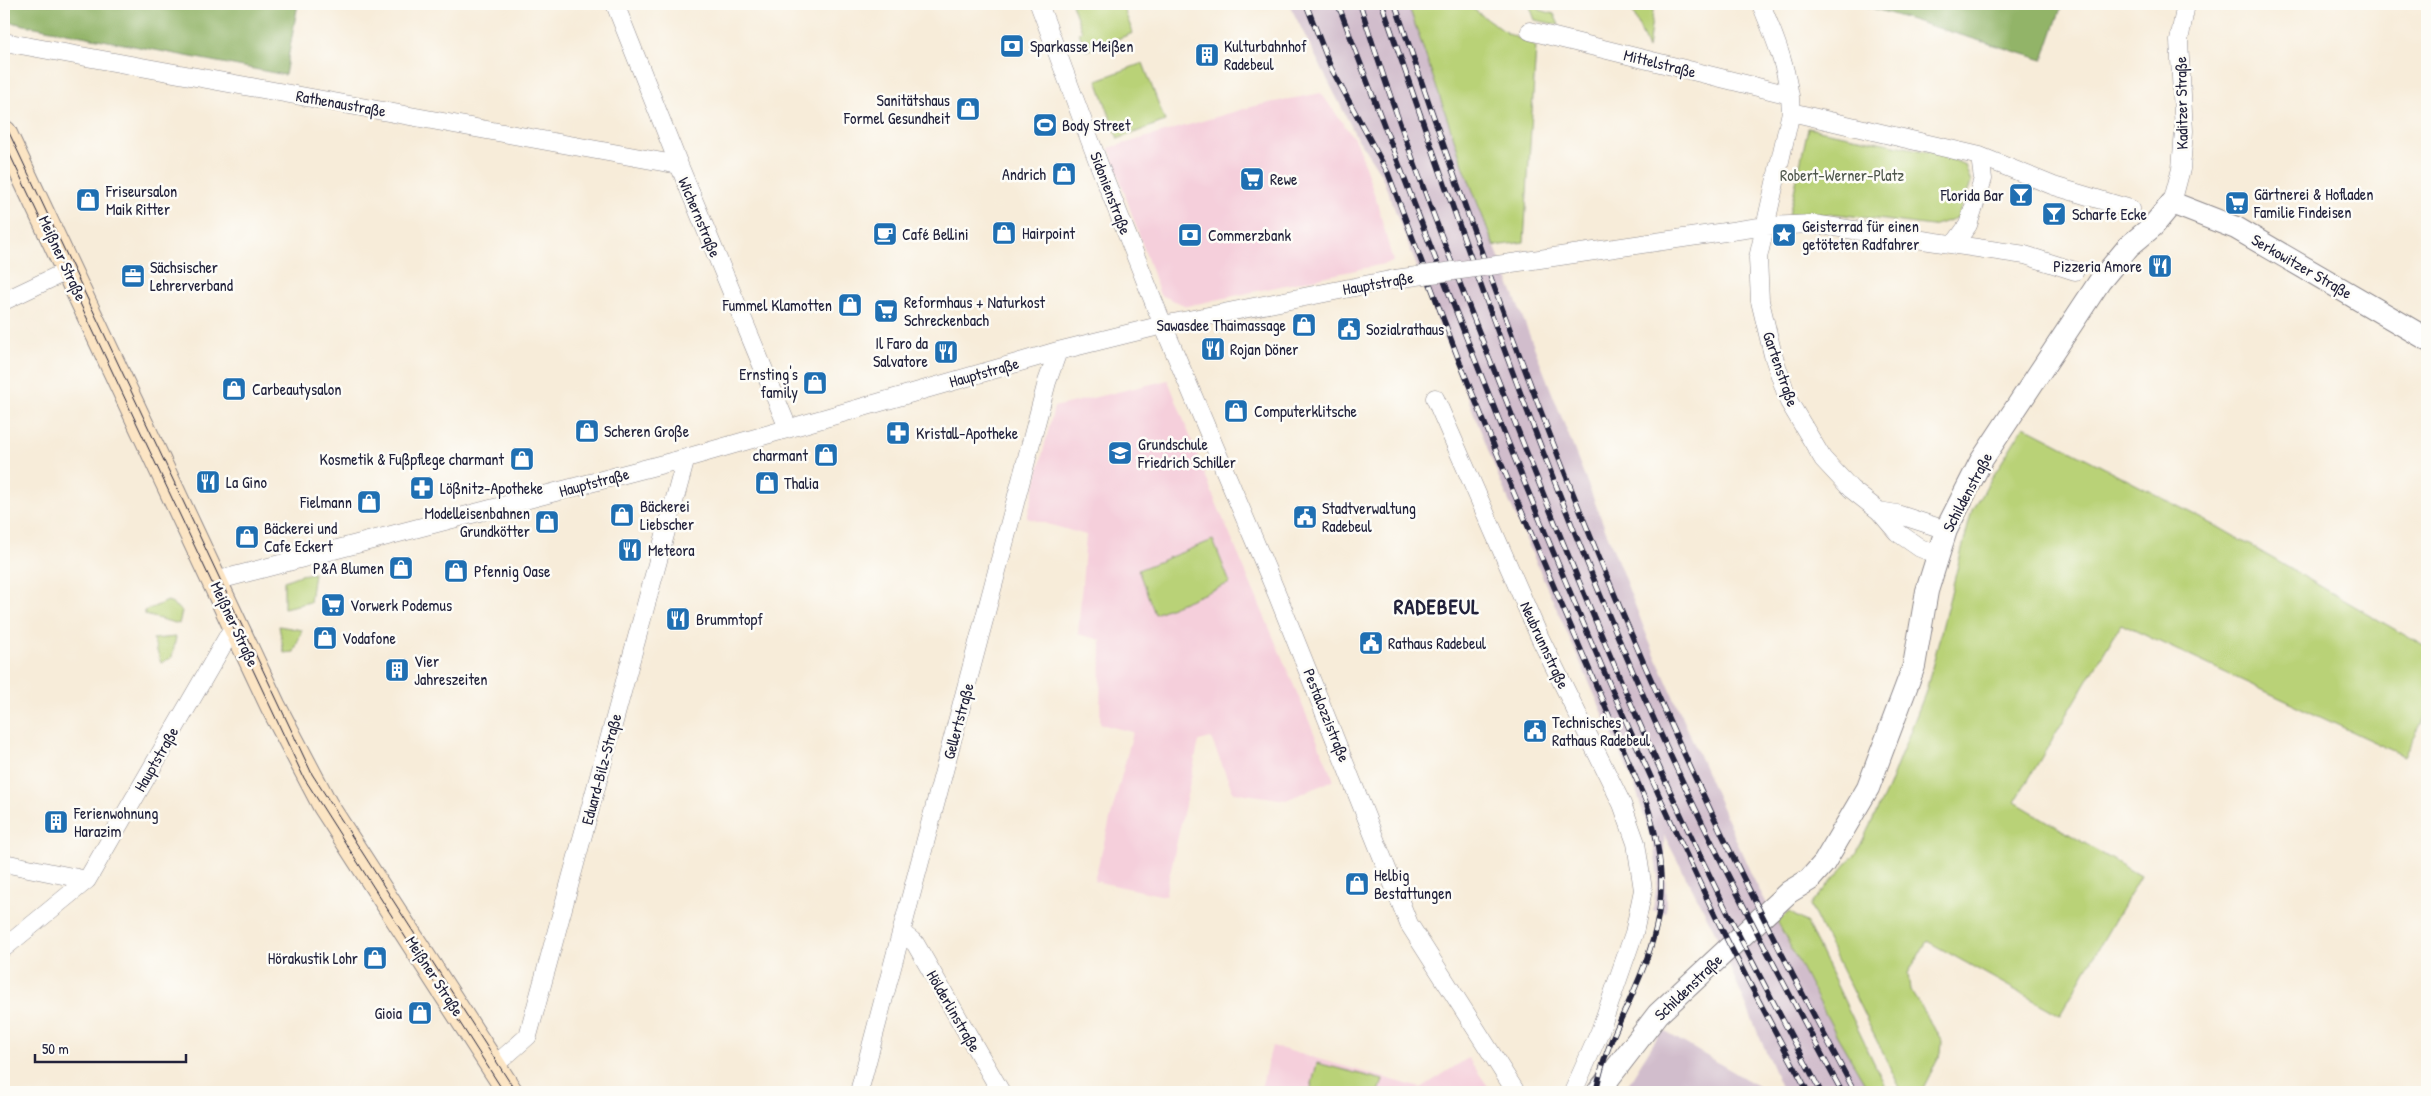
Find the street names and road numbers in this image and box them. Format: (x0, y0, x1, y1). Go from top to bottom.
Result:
street label: Mittelstraße (1622, 43, 1699, 83)
street label: Kaditzer Straße (2169, 56, 2193, 150)
street label: Rathenaustraße (294, 84, 388, 122)
street label: Sidonienstraße (1085, 148, 1137, 238)
street label: Wichernstraße (673, 174, 727, 261)
street label: Meißner Straße (34, 212, 93, 305)
street label: Serkowitzer Straße (2248, 228, 2357, 304)
street label: Hauptstraße (1341, 266, 1416, 300)
street label: Gartenstraße (1758, 328, 1804, 410)
street label: Hauptstraße (947, 351, 1022, 392)
street label: Schildenstraße (1937, 448, 1997, 536)
street label: Hauptstraße (557, 462, 632, 502)
street label: Meißner Straße (206, 578, 265, 671)
street label: Neubrunnstraße (1515, 598, 1575, 693)
street label: Pestalozzistraße (1298, 665, 1356, 766)
street label: Gellertstraße (937, 680, 979, 761)
street label: Eduard-Bilz-Straße (576, 710, 627, 827)
street label: Hauptstraße (129, 722, 184, 795)
street label: Meißner Straße (401, 932, 469, 1021)
street label: Schildenstraße (1649, 948, 1727, 1025)
street label: Hölderlinstraße (922, 966, 987, 1056)

